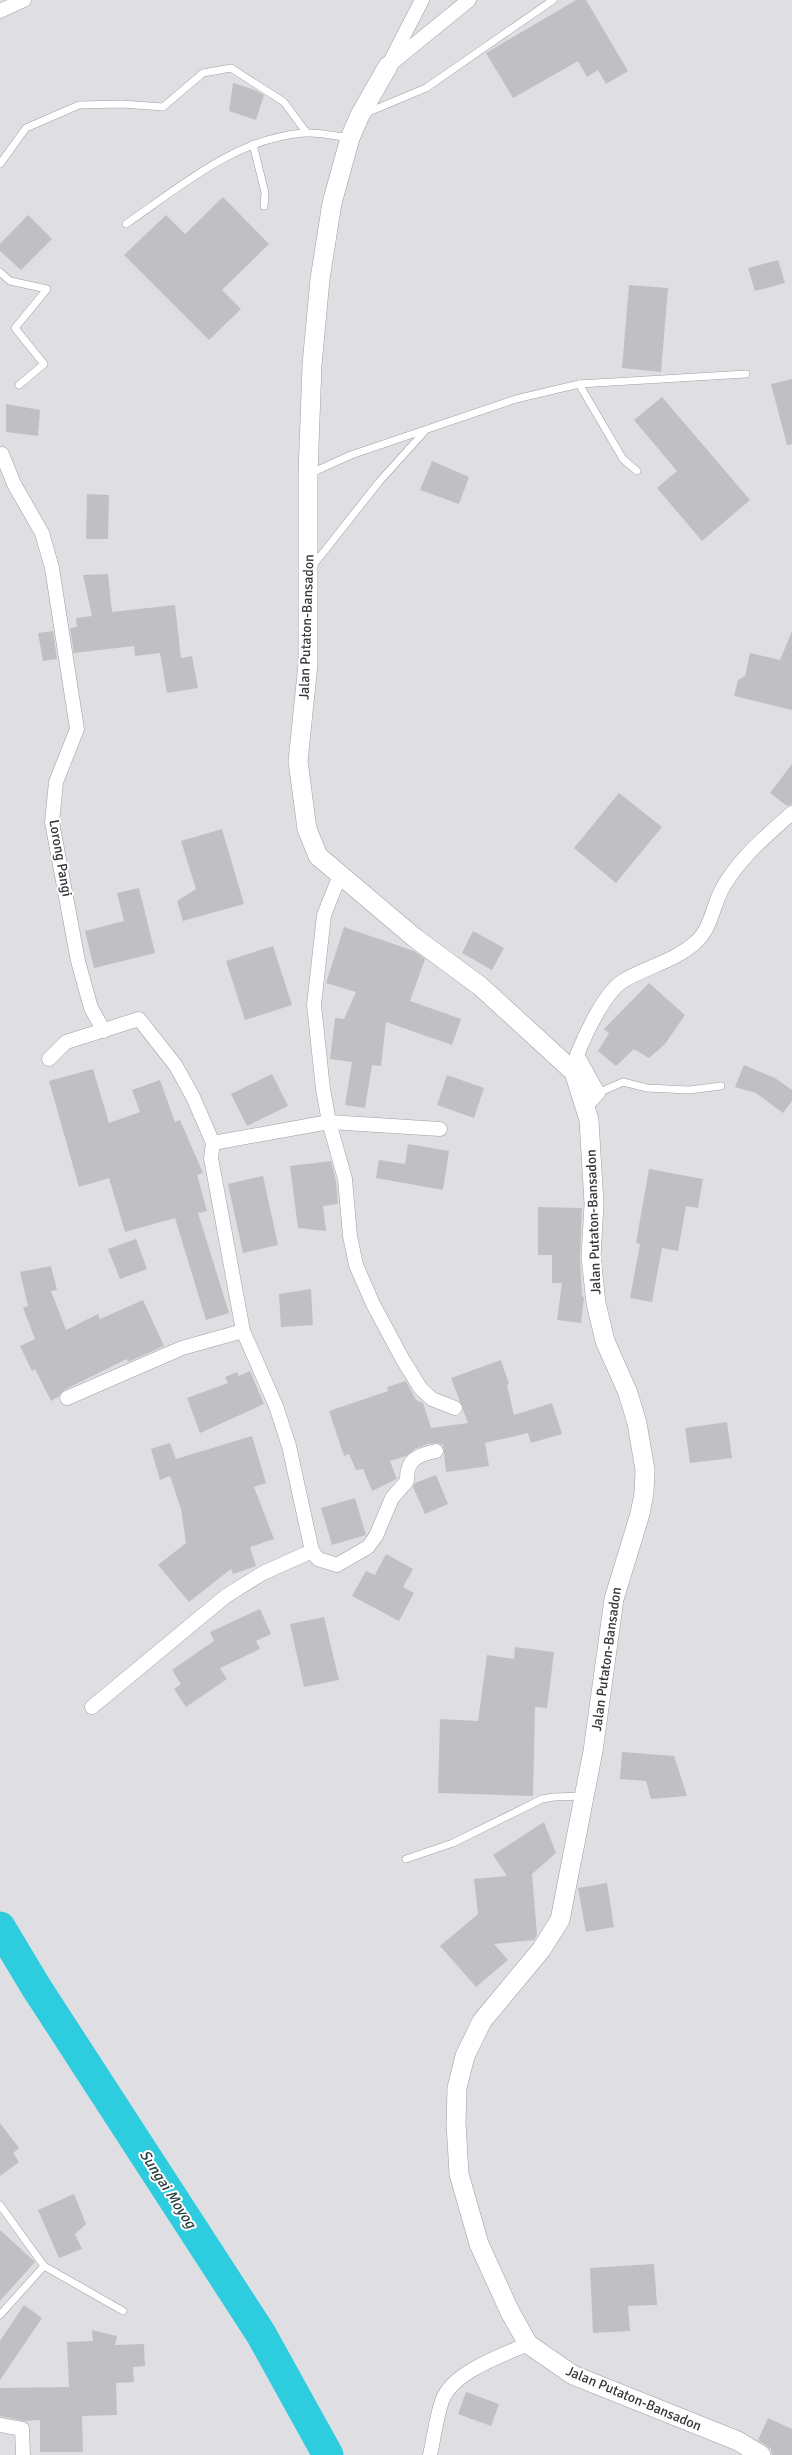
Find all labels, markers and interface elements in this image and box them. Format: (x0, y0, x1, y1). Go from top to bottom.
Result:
street label: Jalan Putaton-Bansadon (295, 554, 318, 700)
street label: Lorong Pangi (45, 818, 76, 898)
street label: Jalan Putaton-Bansadon (582, 1149, 605, 1295)
street label: Jalan Putaton-Bansadon (588, 1586, 625, 1732)
water label: Sungai Moyog (136, 2146, 201, 2232)
street label: Jalan Putaton-Bansadon (564, 2362, 704, 2435)

